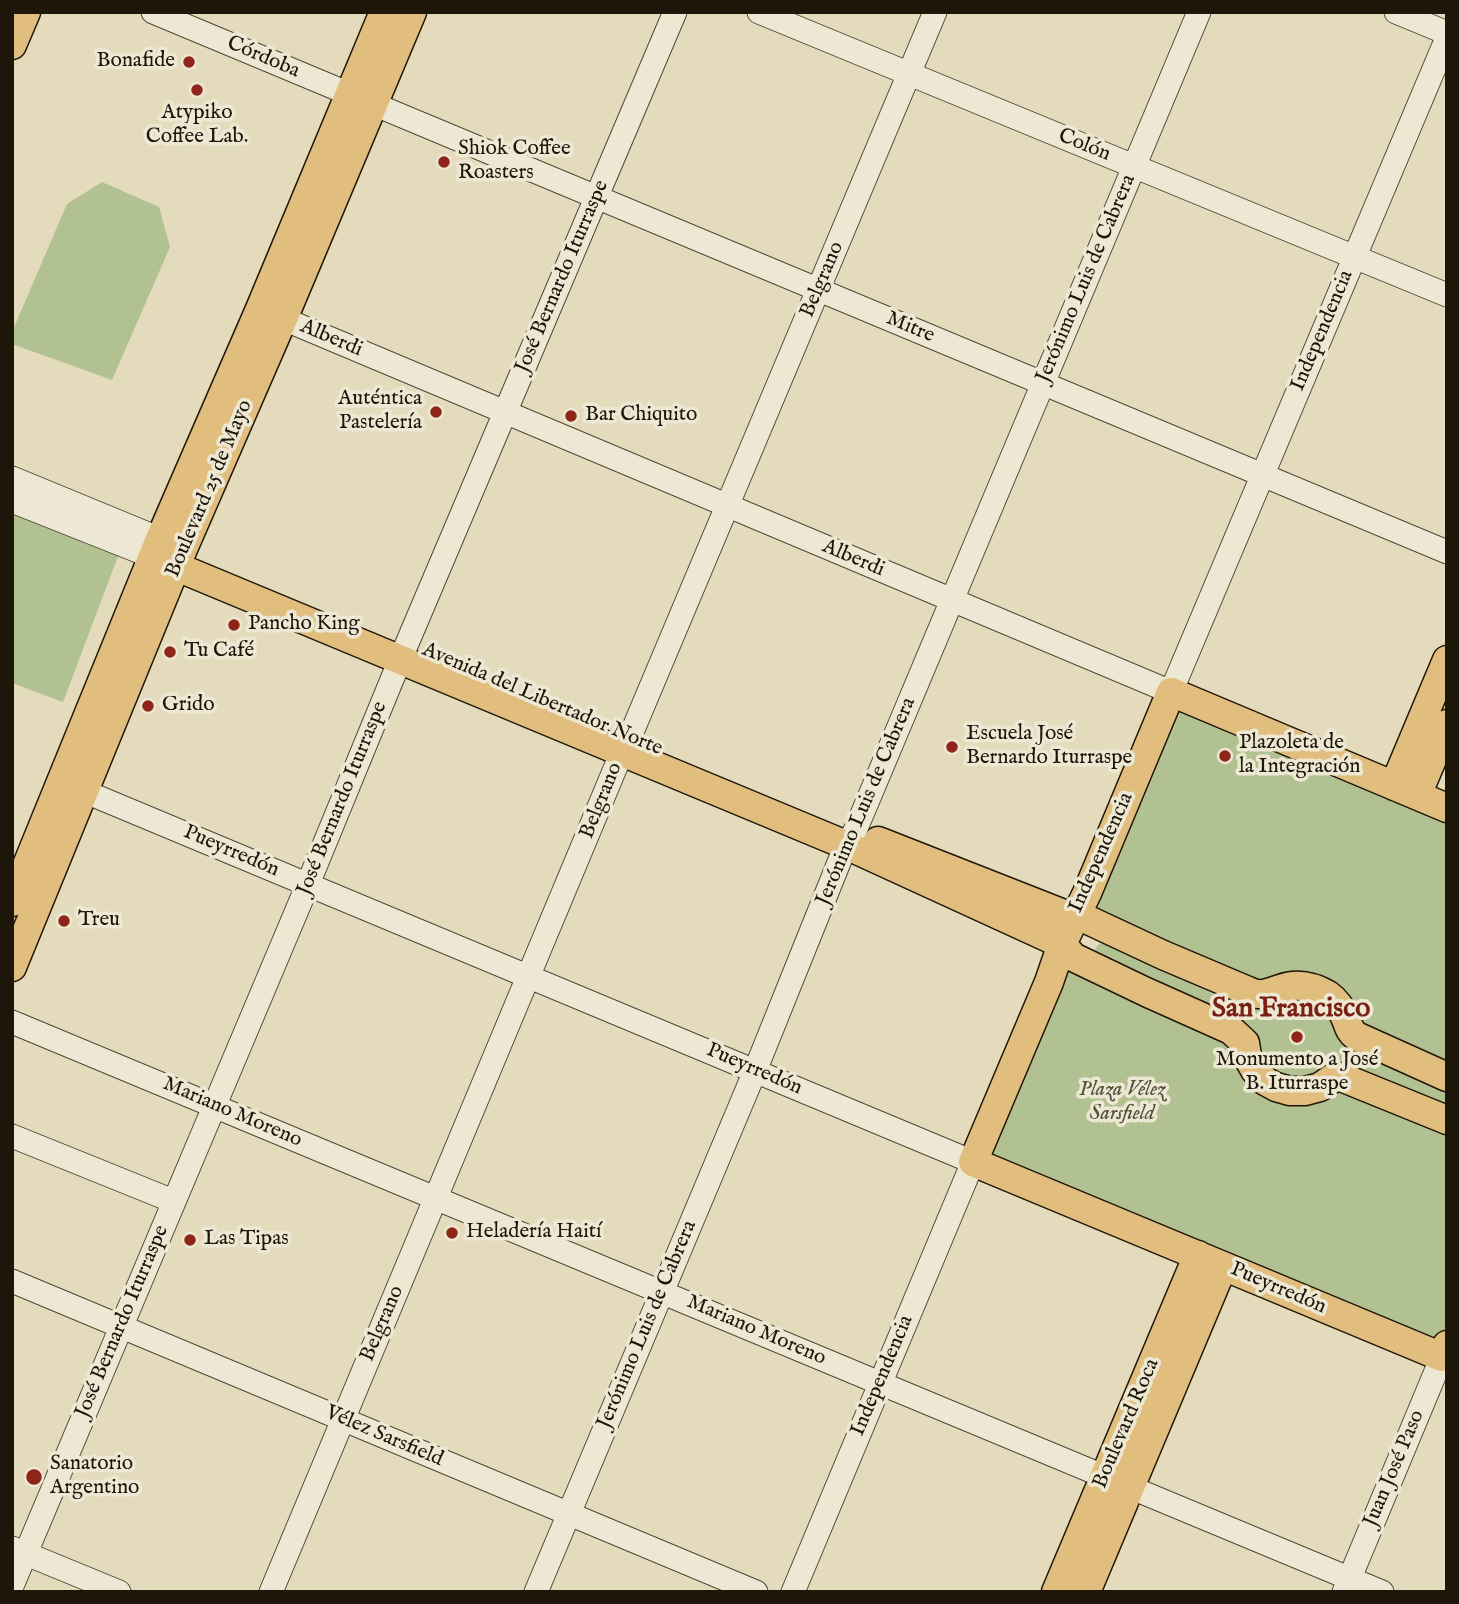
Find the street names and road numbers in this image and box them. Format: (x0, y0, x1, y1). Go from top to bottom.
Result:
street label: Córdoba (223, 31, 303, 85)
street label: Colón (1054, 124, 1114, 168)
street label: Jerónimo Luis de Cabrera (1032, 171, 1142, 387)
street label: José Bernardo Iturraspe (511, 177, 615, 377)
street label: Belgrano (796, 238, 850, 322)
street label: Independencia (1286, 267, 1360, 395)
street label: Mitre (882, 307, 938, 349)
street label: Alberdi (296, 315, 366, 363)
street label: Boulevard 25 de Mayo (161, 396, 259, 582)
street label: Alberdi (818, 535, 888, 583)
street label: Avenida del Libertador Norte (418, 638, 666, 762)
street label: Jerónimo Luis de Cabrera (812, 694, 922, 910)
street label: José Bernardo Iturraspe (293, 698, 393, 900)
street label: Belgrano (575, 759, 629, 843)
street label: Independencia (1064, 789, 1140, 917)
street label: Pueyrredón (179, 821, 283, 883)
street label: Pueyrredón (702, 1039, 806, 1101)
street label: Mariano Moreno (159, 1072, 305, 1154)
street label: Jerónimo Luis de Cabrera (593, 1217, 703, 1433)
street label: José Bernardo Iturraspe (71, 1222, 175, 1422)
street label: Pueyrredón (1226, 1258, 1330, 1320)
street label: Belgrano (356, 1282, 410, 1366)
street label: Mariano Moreno (683, 1290, 829, 1372)
street label: Independencia (846, 1312, 920, 1440)
street label: Boulevard Roca (1088, 1355, 1166, 1493)
street label: Vélez Sarsfield (321, 1401, 447, 1473)
street label: Juan José Paso (1359, 1407, 1431, 1531)

